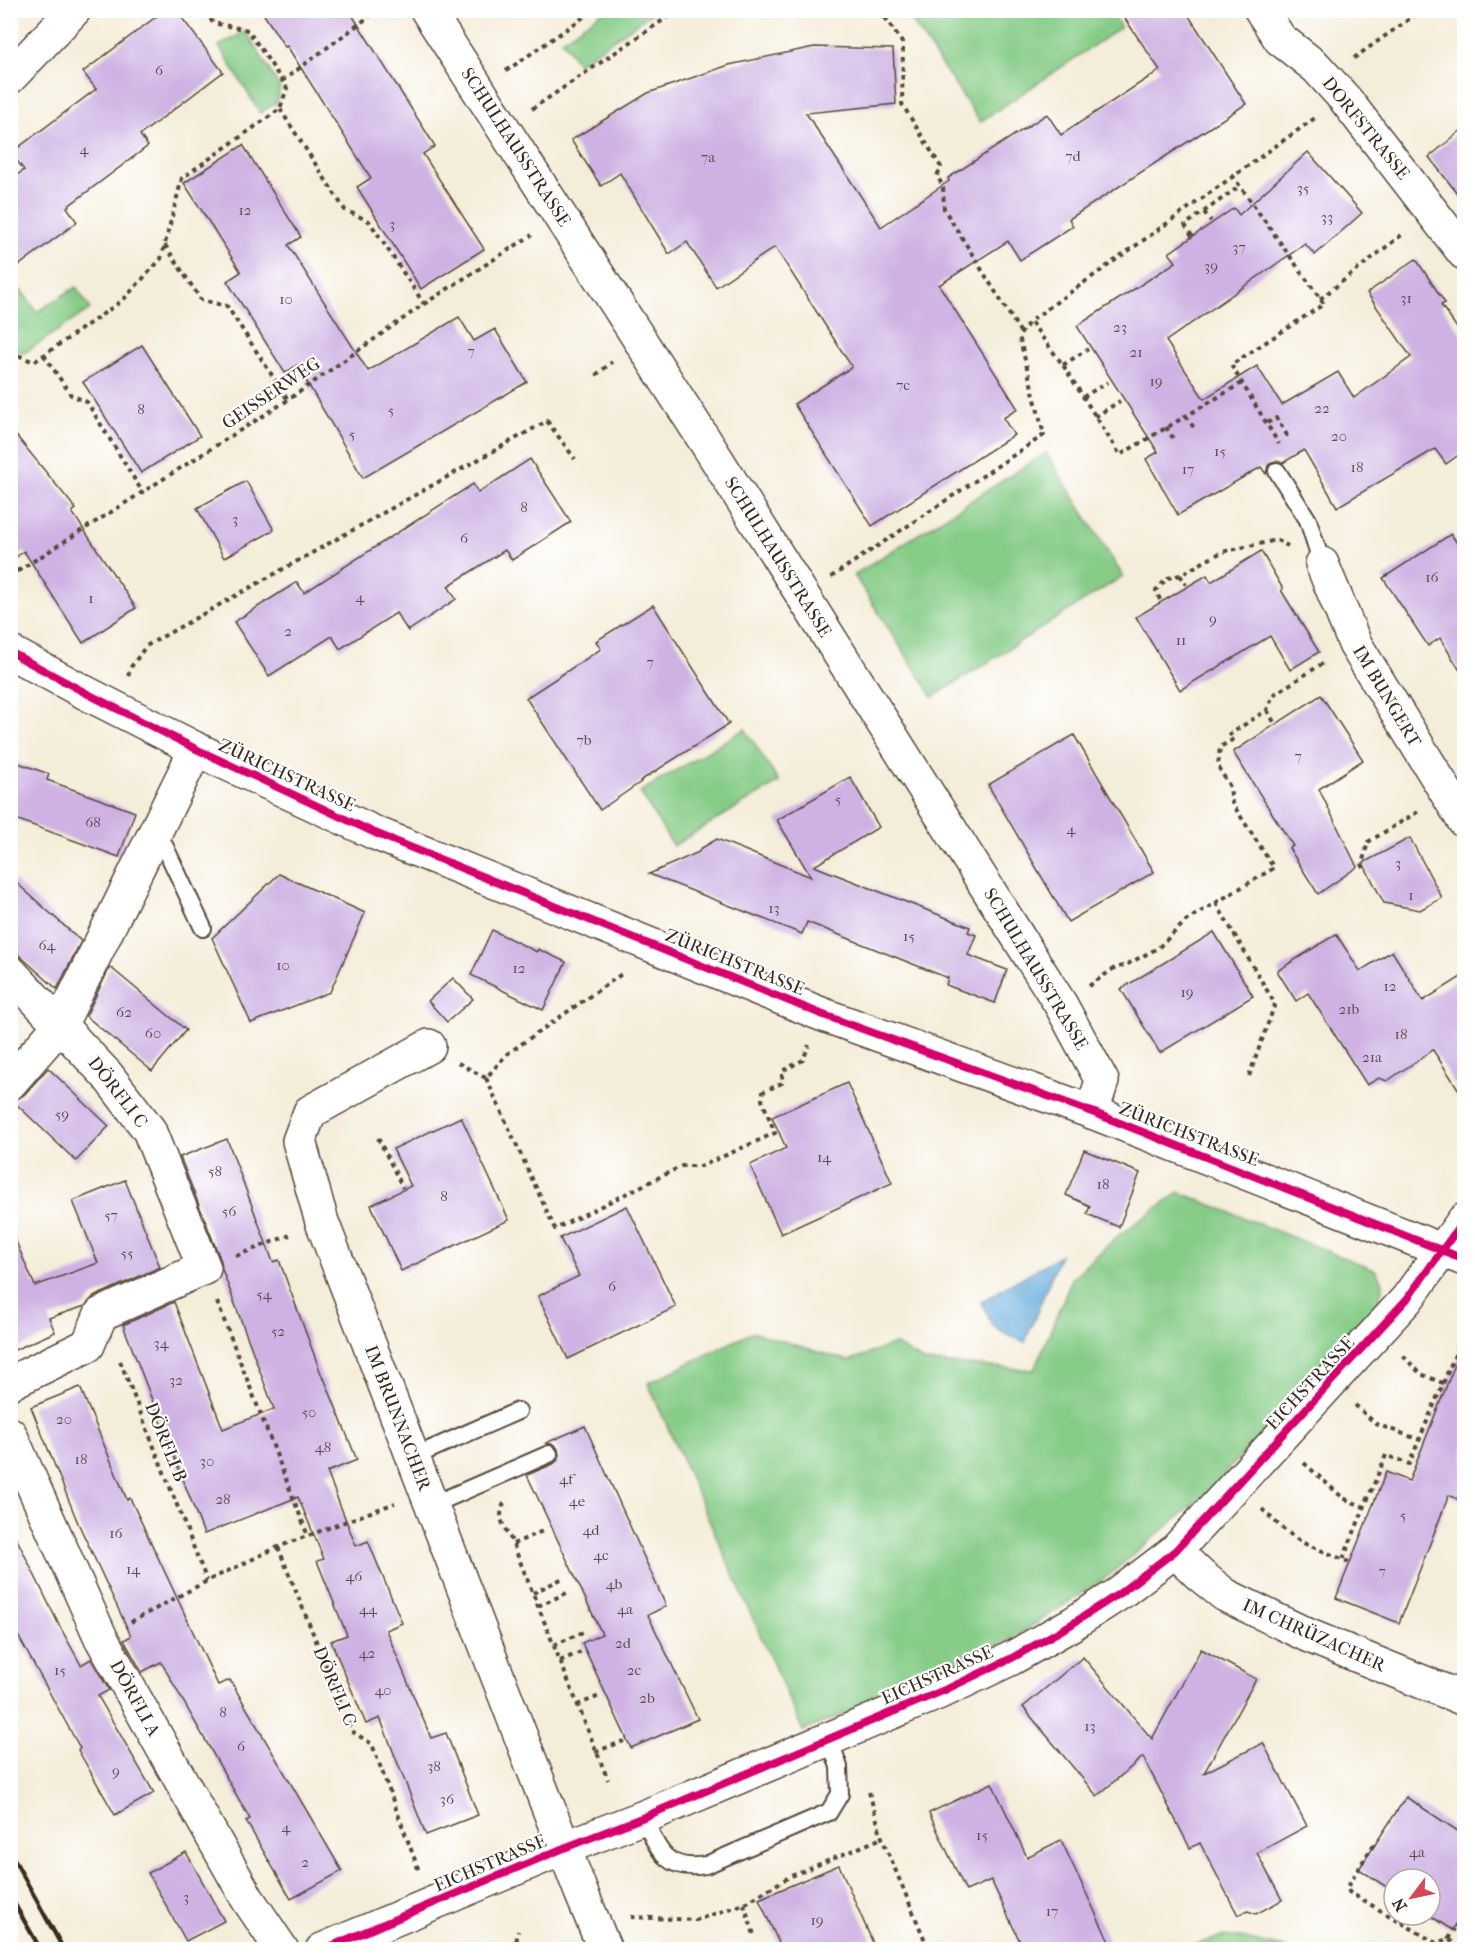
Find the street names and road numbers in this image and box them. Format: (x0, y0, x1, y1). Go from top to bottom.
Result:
street label: SCHULHAUSSTRASSE (456, 64, 575, 231)
street label: DORFSTRASSE (1318, 73, 1414, 184)
street label: GEISSERWEG (218, 353, 324, 434)
street label: SCHULHAUSSTRASSE (720, 473, 835, 641)
street label: IM BUNGERT (1348, 642, 1426, 752)
street label: ZÜRICHSTRASSE (215, 734, 359, 816)
street label: SCHULHAUSSTRASSE (979, 885, 1092, 1054)
street label: ZÜRICHSTRASSE (662, 924, 808, 1000)
street label: DÖRFLI C (83, 1052, 153, 1132)
street label: ZÜRICHSTRASSE (1116, 1097, 1262, 1171)
street label: EICHSTRASSE (1262, 1332, 1359, 1434)
street label: IM BRUNNACHER (360, 1343, 435, 1495)
street label: DÖRFLI B (140, 1399, 192, 1485)
street label: IM CHRÜZACHER (1239, 1594, 1390, 1677)
street label: EICHSTRASSE (878, 1641, 996, 1709)
street label: DÖRFLI C (308, 1643, 362, 1729)
street label: DÖRFLI A (105, 1656, 165, 1740)
street label: EICHSTRASSE (431, 1830, 550, 1897)

